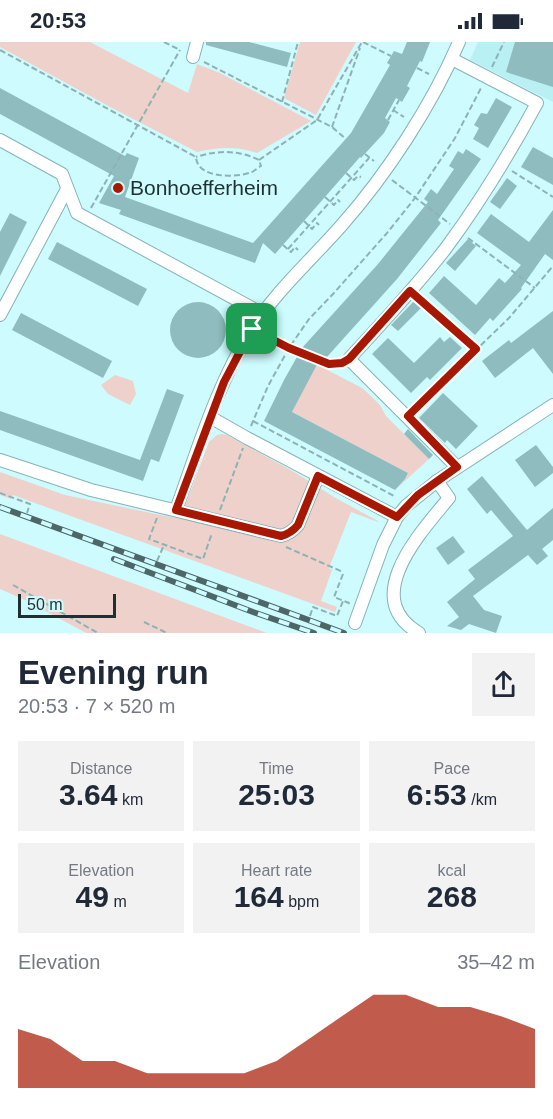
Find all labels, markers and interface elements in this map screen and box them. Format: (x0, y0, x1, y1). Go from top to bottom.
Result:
text: 20:53 (30, 8, 86, 33)
place label: Bonhoefferheim (130, 176, 278, 199)
marker: Bonhoefferheim (111, 181, 125, 195)
pin (226, 303, 277, 354)
icon: arrive (235, 312, 268, 345)
scale bar (18, 591, 116, 618)
text: 50 m (27, 596, 63, 613)
button: share (472, 653, 535, 716)
text: Evening run (18, 654, 209, 691)
text: 20:53 · 7 × 520 m (18, 695, 175, 717)
text: Distance (70, 760, 132, 777)
text: Time (259, 760, 294, 777)
text: Pace (434, 760, 470, 777)
text: 3.64 (59, 778, 117, 811)
text: 25:03 (238, 778, 315, 811)
text: 6:53 (407, 778, 467, 811)
text: km (117, 791, 143, 808)
text: /km (467, 791, 497, 808)
text: Elevation (68, 862, 134, 879)
text: Heart rate (241, 862, 312, 879)
text: kcal (438, 862, 466, 879)
text: 49 (76, 880, 109, 913)
text: 164 (234, 880, 284, 913)
text: 268 (427, 880, 477, 913)
text: m (109, 893, 127, 910)
text: bpm (284, 893, 319, 910)
text: Elevation (18, 951, 100, 973)
text: 35–42 m (457, 951, 535, 973)

